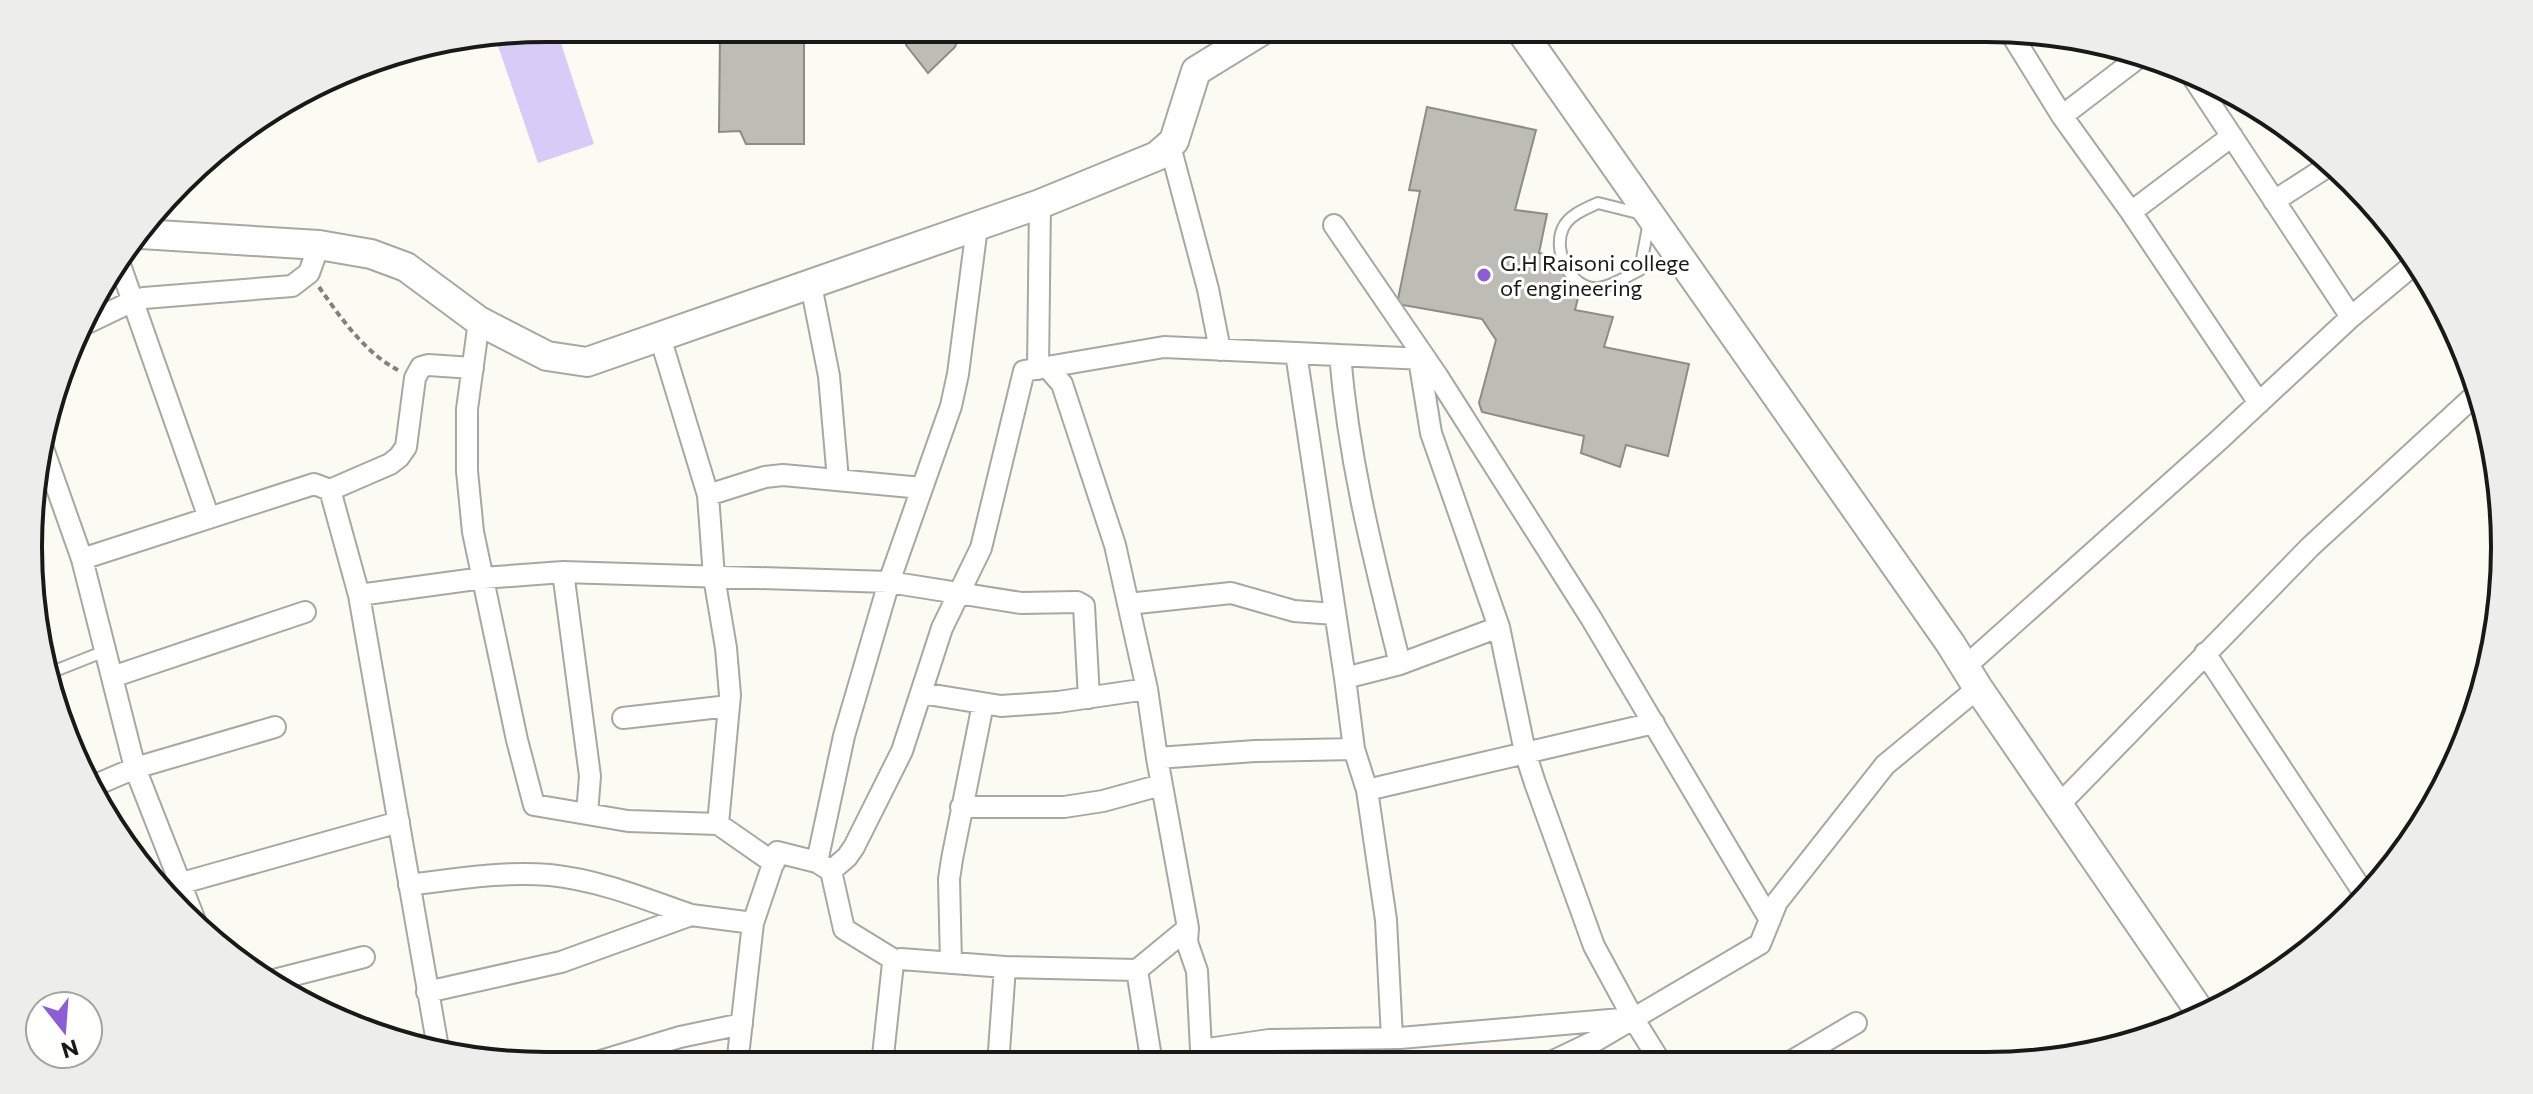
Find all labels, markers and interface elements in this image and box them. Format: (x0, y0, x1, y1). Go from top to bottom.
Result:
place label: G.H Raisoni college of engineering (1500, 249, 1690, 301)
marker: G.H Raisoni college of engineering (1475, 266, 1493, 284)
north arrow (24, 990, 104, 1070)
text: N (58, 1034, 82, 1065)

